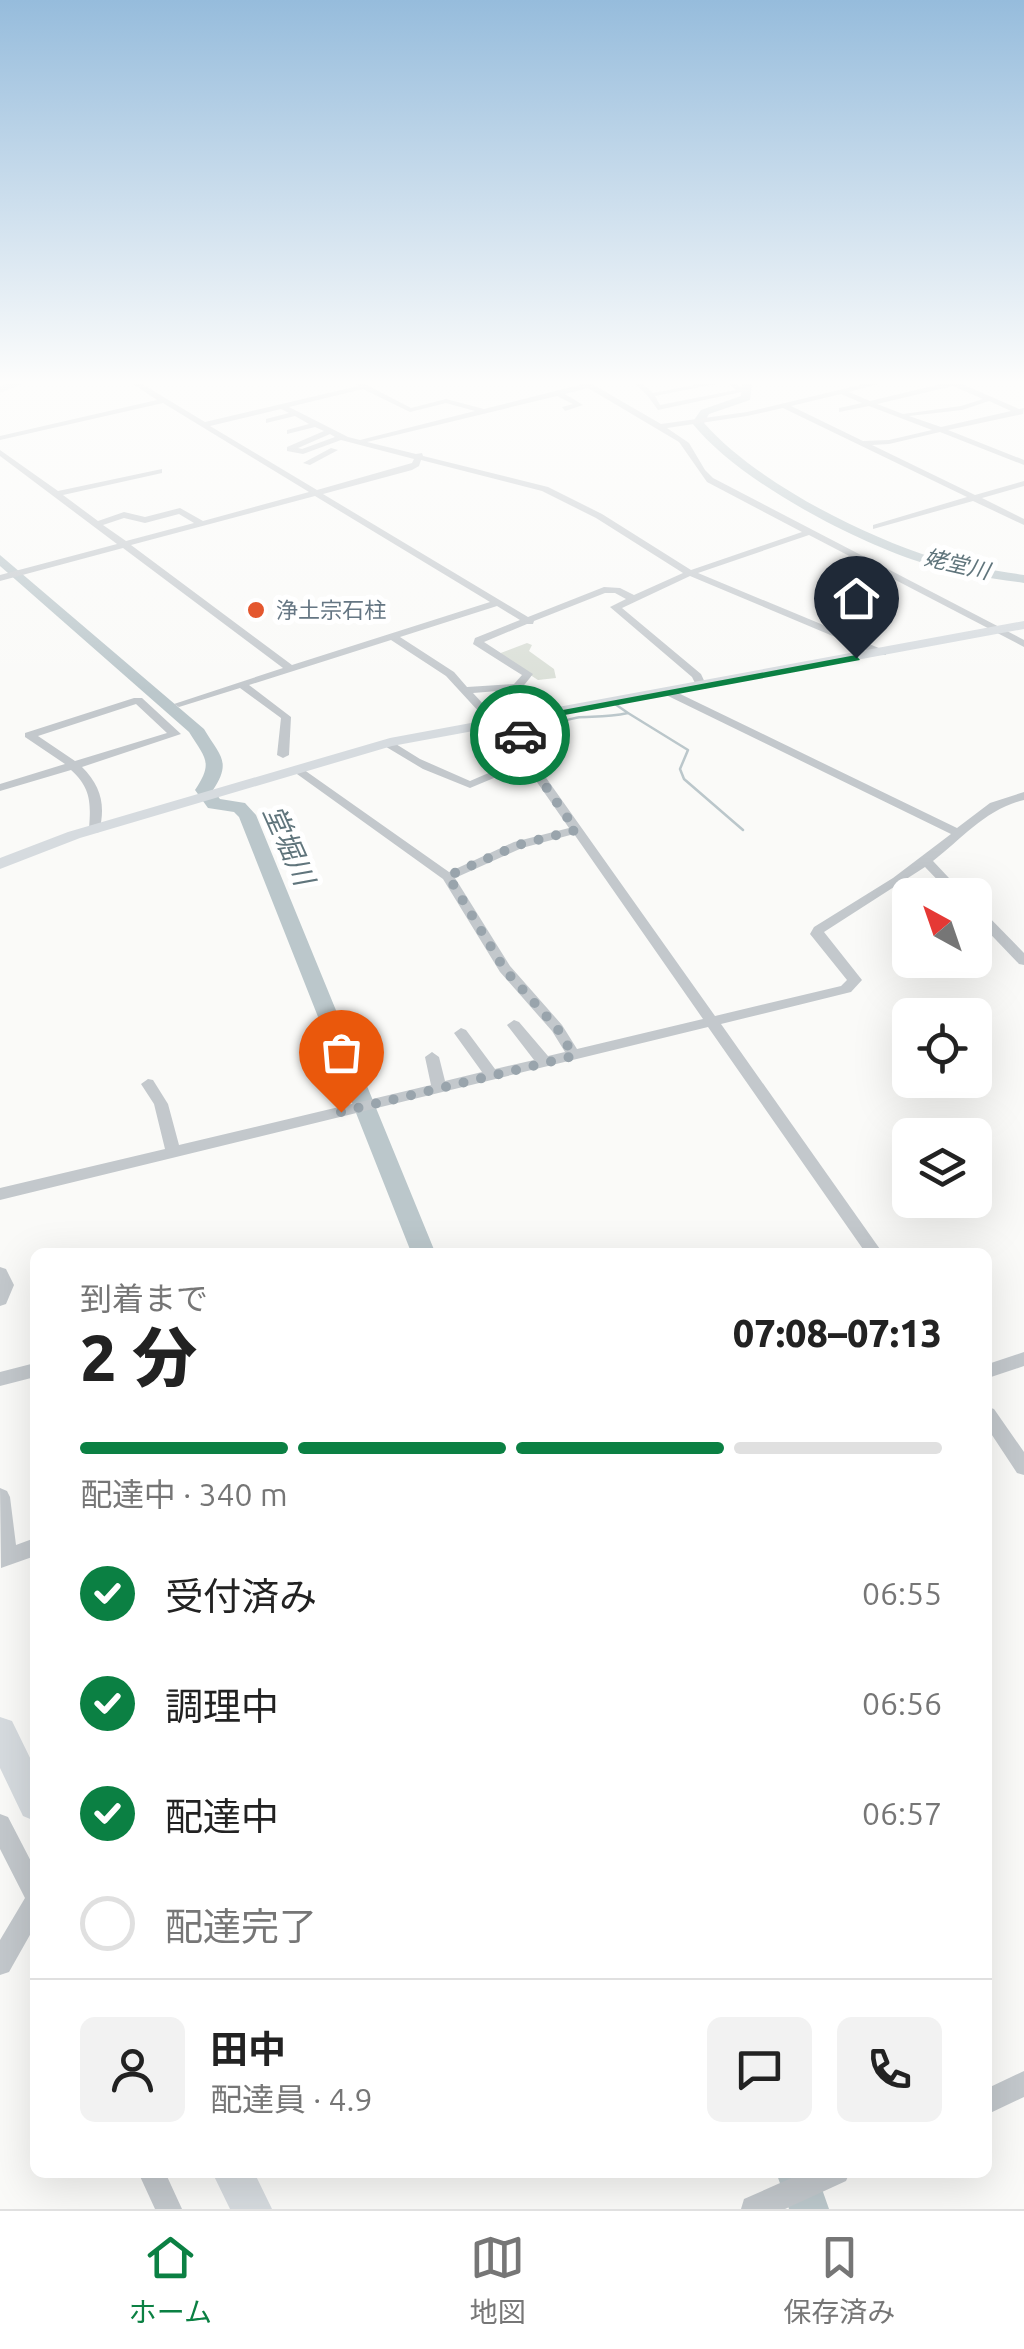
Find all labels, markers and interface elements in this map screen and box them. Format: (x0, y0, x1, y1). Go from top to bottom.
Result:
water label: 姥堂川 (922, 544, 994, 584)
pin (814, 556, 899, 659)
icon: home (829, 571, 884, 626)
place label: 浄土宗石柱 (276, 597, 386, 622)
marker: 浄土宗石柱 (245, 599, 267, 621)
courier (470, 685, 570, 785)
icon: car (493, 708, 548, 763)
water label: 堂堀川 (258, 800, 322, 892)
north arrow (892, 878, 992, 978)
map controls (892, 878, 992, 1218)
button: locate (892, 998, 992, 1098)
pin (299, 1010, 384, 1113)
icon: bag (314, 1025, 369, 1080)
button: layers (892, 1118, 992, 1218)
text: 到着まで (80, 1280, 208, 1316)
text: 07:08–07:13 (733, 1312, 942, 1354)
text: 2 分 (80, 1320, 197, 1393)
text: 配達中 · 340 m (80, 1476, 288, 1512)
icon: check (80, 1566, 135, 1621)
text: 受付済み (165, 1575, 317, 1617)
text: 06:55 (862, 1575, 942, 1611)
icon: check (80, 1676, 135, 1731)
text: 調理中 (165, 1685, 279, 1727)
text: 06:56 (862, 1685, 942, 1721)
icon: check (80, 1786, 135, 1841)
text: 配達中 (165, 1795, 279, 1837)
text: 06:57 (862, 1795, 942, 1831)
text: 配達完了 (165, 1905, 317, 1947)
button: person (80, 2017, 185, 2122)
button: chat (707, 2017, 812, 2122)
button: phone (837, 2017, 942, 2122)
text: 田中 (210, 2028, 286, 2070)
text: 配達員 · 4.9 (210, 2081, 373, 2117)
tab: ホーム (129, 2230, 212, 2330)
tab: 地図 (470, 2230, 526, 2330)
tab: 保存済み (783, 2230, 895, 2330)

